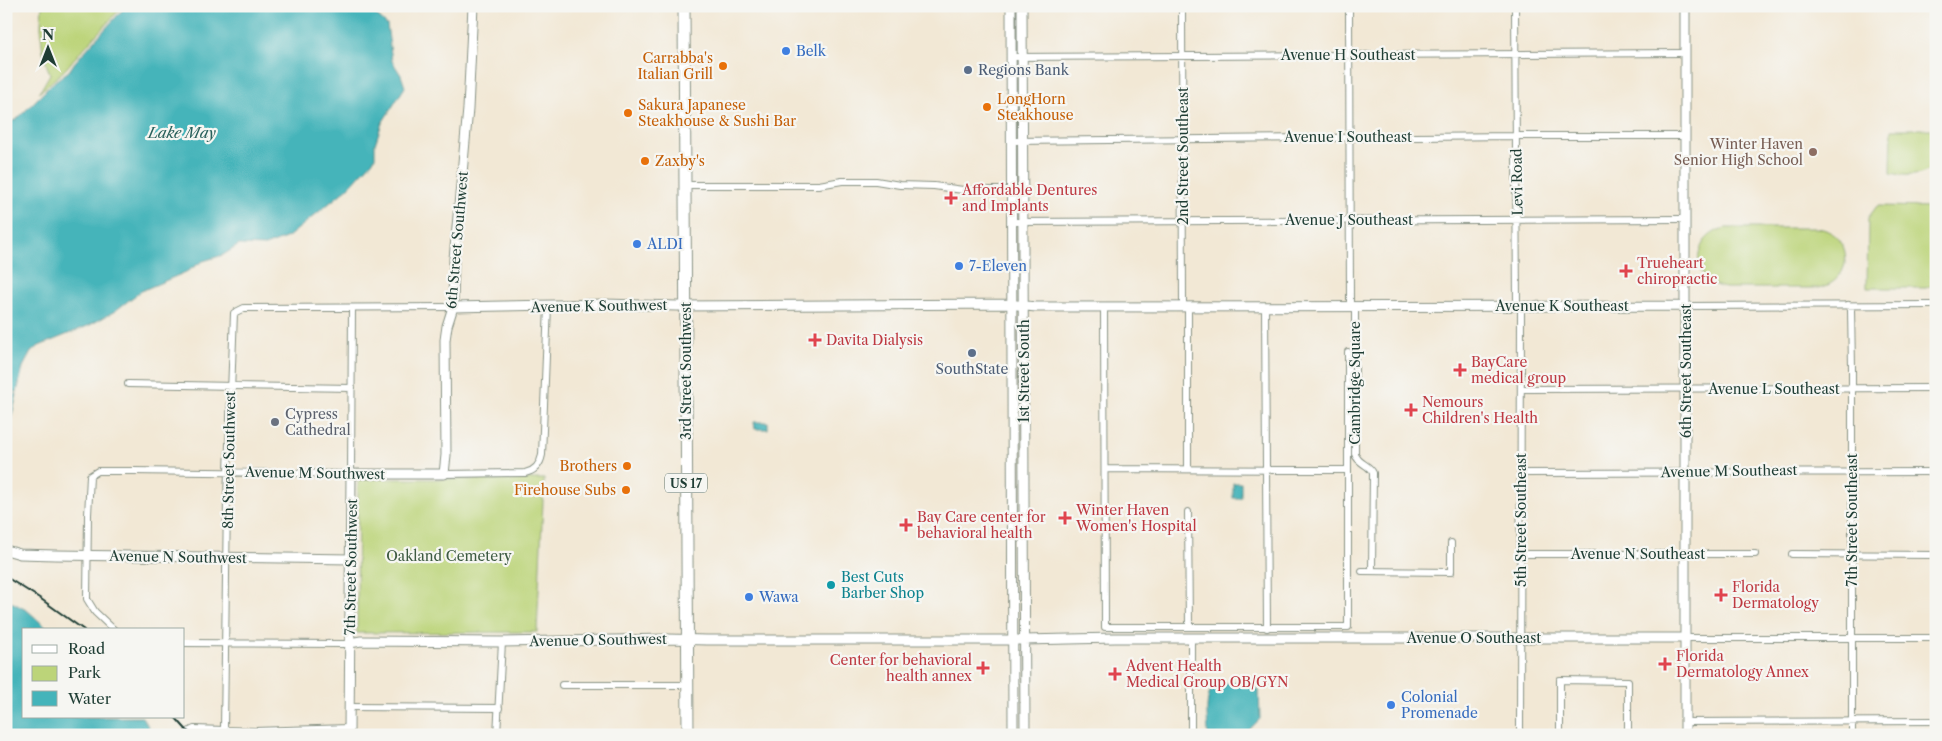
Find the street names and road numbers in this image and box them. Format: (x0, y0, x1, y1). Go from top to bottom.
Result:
street label: Avenue H Southeast (1280, 46, 1415, 64)
street label: 2nd Street Southeast (1174, 87, 1192, 225)
street label: Avenue I Southeast (1283, 128, 1412, 146)
street label: Levi Road (1507, 148, 1527, 216)
street label: 6th Street Southwest (442, 170, 472, 310)
street label: Avenue J Southeast (1284, 211, 1413, 229)
street label: Avenue K Southwest (529, 296, 668, 316)
street label: Avenue K Southeast (1494, 297, 1629, 315)
street label: 3rd Street Southwest (677, 302, 695, 440)
street label: 6th Street Southeast (1677, 304, 1695, 438)
street label: 1st Street South (1015, 319, 1033, 423)
street label: Cambridge Square (1346, 321, 1364, 445)
street label: Avenue L Southeast (1707, 380, 1840, 398)
street label: 8th Street Southwest (219, 391, 239, 529)
street label: 5th Street Southeast (1512, 453, 1530, 587)
street label: 7th Street Southeast (1843, 453, 1861, 587)
street label: Avenue M Southeast (1659, 461, 1798, 481)
street label: Avenue M Southwest (244, 463, 385, 483)
road number: US 17 (665, 473, 707, 492)
street label: 7th Street Southwest (341, 498, 361, 635)
street label: Avenue N Southeast (1570, 545, 1705, 563)
street label: Avenue N Southwest (108, 547, 247, 567)
street label: Avenue O Southeast (1406, 629, 1541, 647)
street label: Avenue O Southwest (528, 630, 667, 650)

